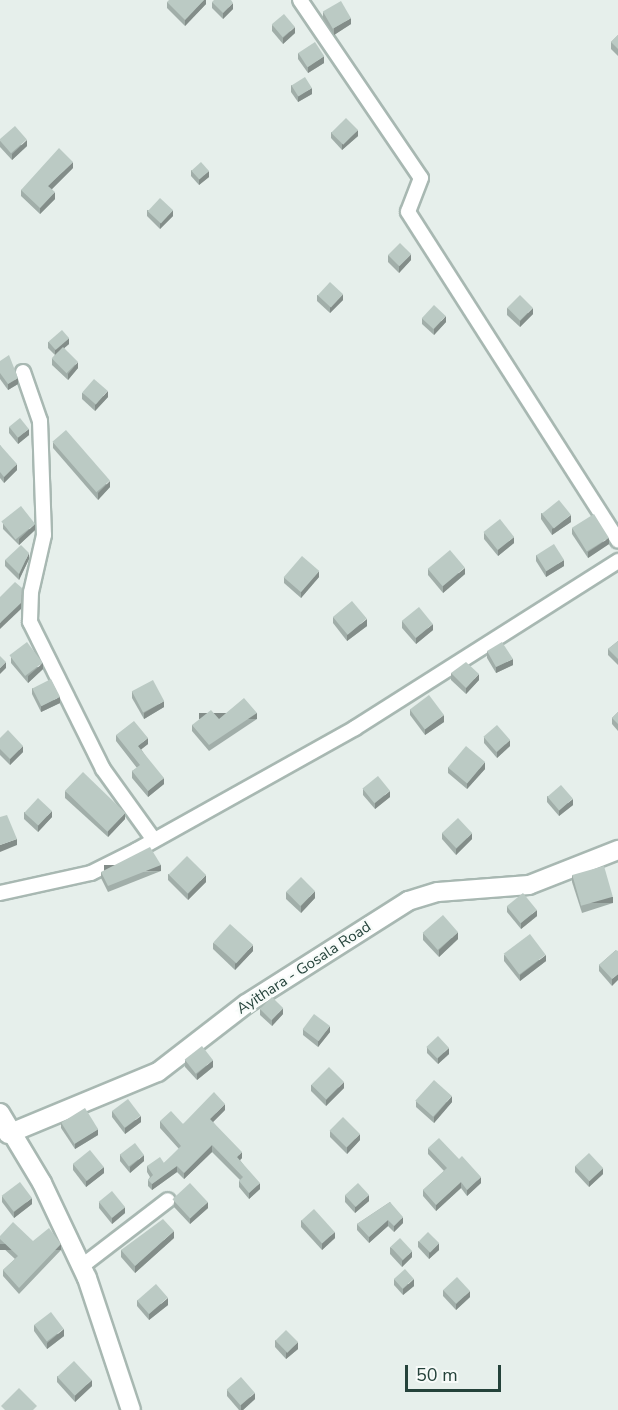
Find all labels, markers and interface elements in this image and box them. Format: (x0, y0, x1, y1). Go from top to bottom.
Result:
street label: Ayithara - Gosala Road (234, 918, 374, 1018)
scale bar (408, 1353, 504, 1391)
text: 50 m (416, 1363, 458, 1387)

